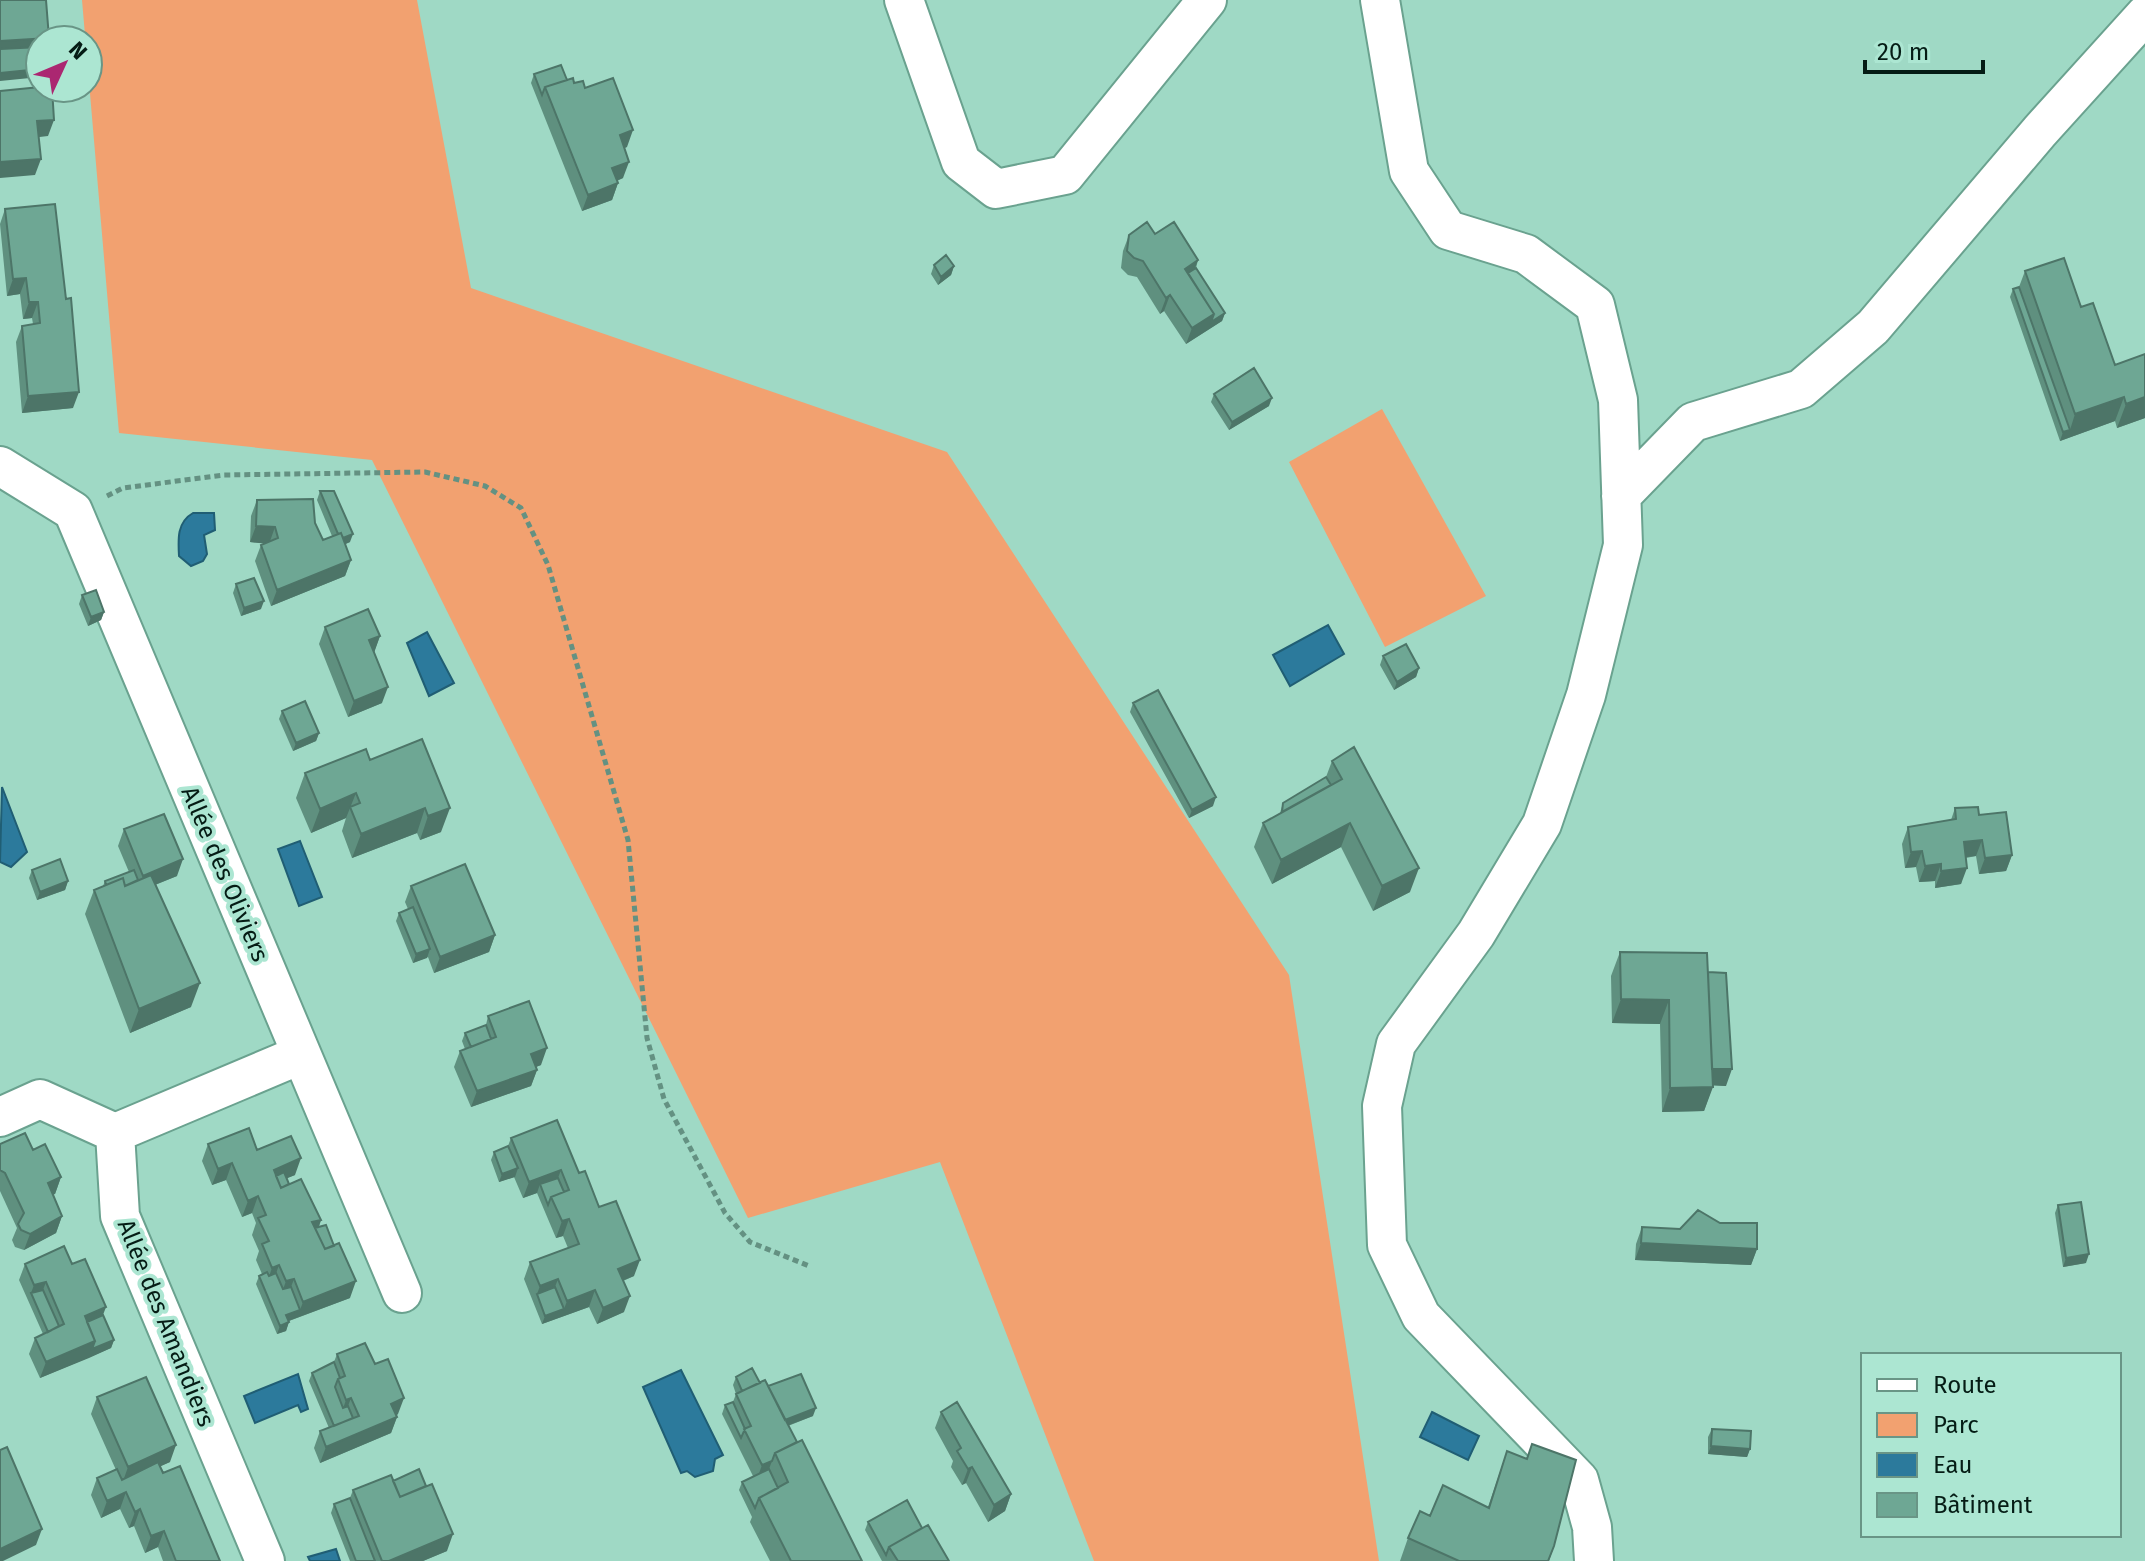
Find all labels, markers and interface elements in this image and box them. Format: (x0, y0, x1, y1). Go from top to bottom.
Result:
north arrow (24, 24, 104, 104)
scale bar (1865, 24, 1983, 74)
text: N (63, 36, 93, 65)
text: 20 m (1877, 38, 1929, 66)
street label: Allée des Oliviers (176, 782, 274, 966)
street label: Allée des Amandiers (112, 1215, 220, 1431)
legend (1861, 1353, 2121, 1537)
text: Route (1933, 1371, 1997, 1399)
text: Parc (1933, 1411, 1979, 1439)
text: Eau (1933, 1451, 1973, 1479)
text: Bâtiment (1933, 1491, 2033, 1519)

